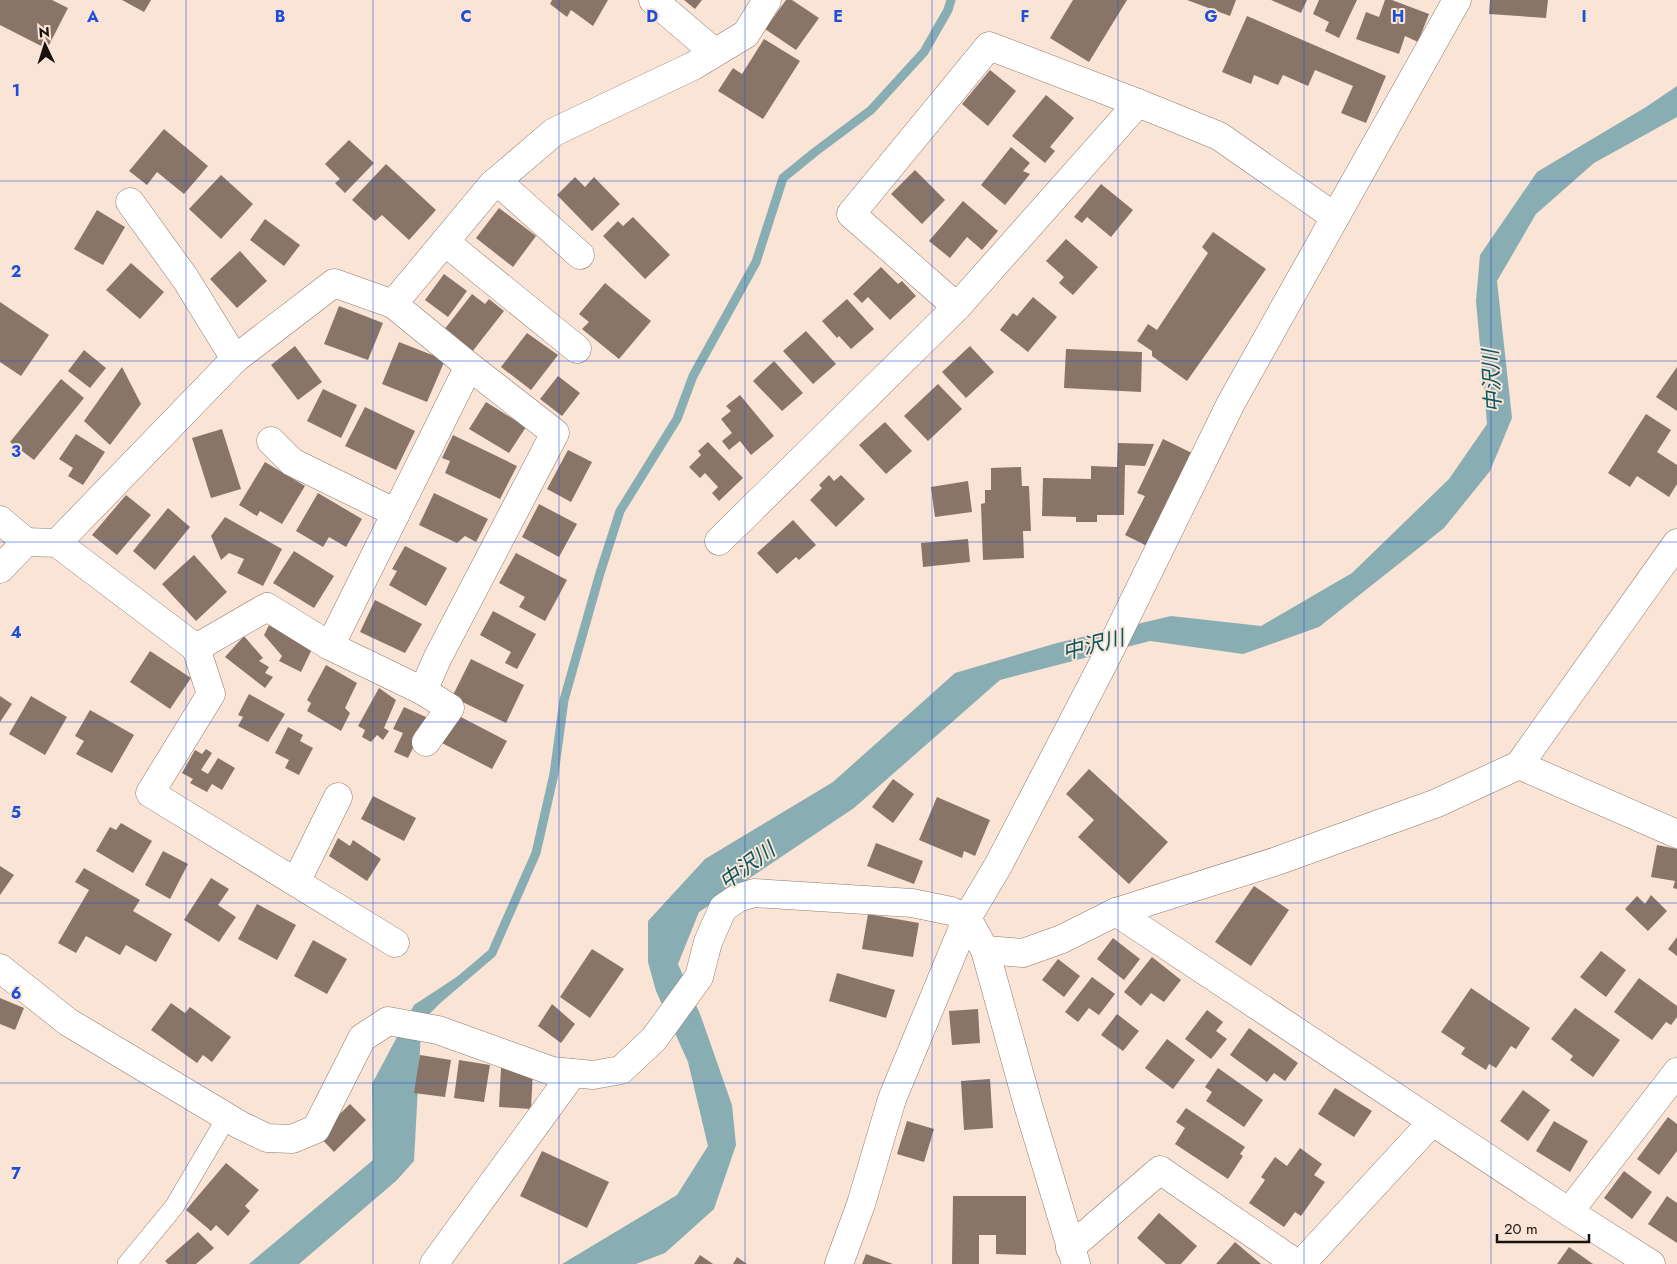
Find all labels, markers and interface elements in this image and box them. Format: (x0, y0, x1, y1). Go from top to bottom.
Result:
text: A (86, 5, 99, 28)
text: B (275, 5, 285, 28)
text: C (460, 5, 472, 28)
text: D (646, 5, 658, 28)
text: E (833, 5, 843, 28)
text: F (1021, 5, 1029, 28)
text: G (1204, 5, 1218, 28)
text: H (1392, 5, 1404, 28)
text: I (1581, 5, 1587, 28)
north arrow (20, 20, 70, 70)
text: N (38, 22, 50, 42)
text: 1 (12, 79, 20, 102)
text: 2 (11, 260, 21, 283)
water label: 中沢川 (1475, 347, 1509, 413)
text: 3 (11, 440, 21, 463)
text: 4 (10, 621, 22, 644)
water label: 中沢川 (1059, 622, 1129, 667)
text: 5 (11, 801, 21, 824)
water label: 中沢川 (713, 834, 783, 897)
text: 6 (11, 982, 21, 1005)
text: 7 (11, 1162, 21, 1185)
scale bar (1497, 1212, 1590, 1244)
text: 20 m (1504, 1218, 1538, 1240)

